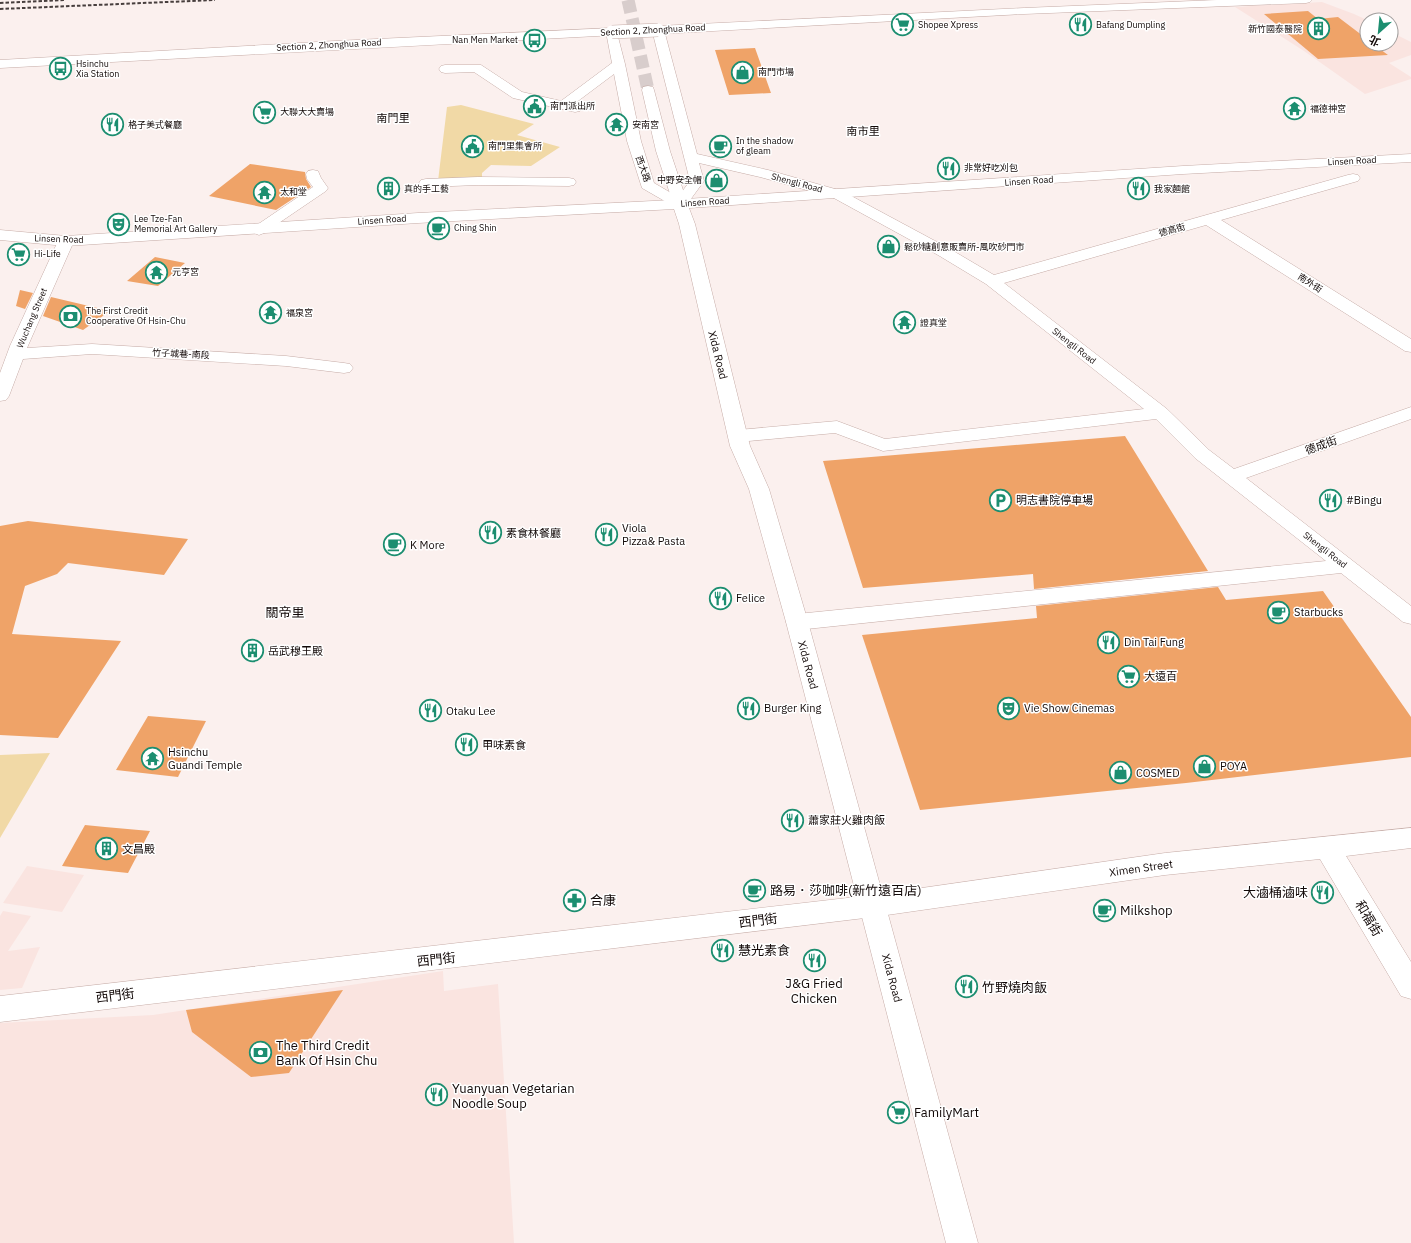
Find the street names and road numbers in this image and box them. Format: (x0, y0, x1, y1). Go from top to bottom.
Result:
street label: Section 2, Zhonghua Road (600, 21, 706, 38)
street label: Section 2, Zhonghua Road (276, 36, 382, 53)
street label: 西大路 (634, 154, 653, 183)
street label: Linsen Road (1327, 154, 1377, 167)
street label: Shengli Road (770, 170, 824, 195)
street label: Linsen Road (1004, 173, 1054, 188)
street label: Linsen Road (680, 194, 730, 209)
street label: Linsen Road (357, 212, 407, 227)
street label: 德高街 (1157, 221, 1186, 239)
street label: Linsen Road (34, 232, 84, 245)
street label: 南外街 (1296, 271, 1325, 295)
street label: Wuchang Street (14, 286, 49, 350)
street label: Shengli Road (1050, 325, 1098, 366)
street label: Xida Road (705, 329, 731, 381)
street label: 竹子城巷-南段 (152, 347, 210, 361)
street label: 德成街 (1303, 433, 1339, 457)
street label: Shengli Road (1301, 529, 1349, 570)
street label: Xida Road (795, 639, 821, 691)
street label: Ximen Street (1108, 857, 1174, 879)
street label: 和福街 (1351, 897, 1386, 939)
street label: 西門街 (738, 910, 778, 931)
street label: 西門街 (416, 949, 456, 970)
street label: Xida Road (879, 952, 905, 1004)
street label: 西門街 (95, 985, 135, 1006)

